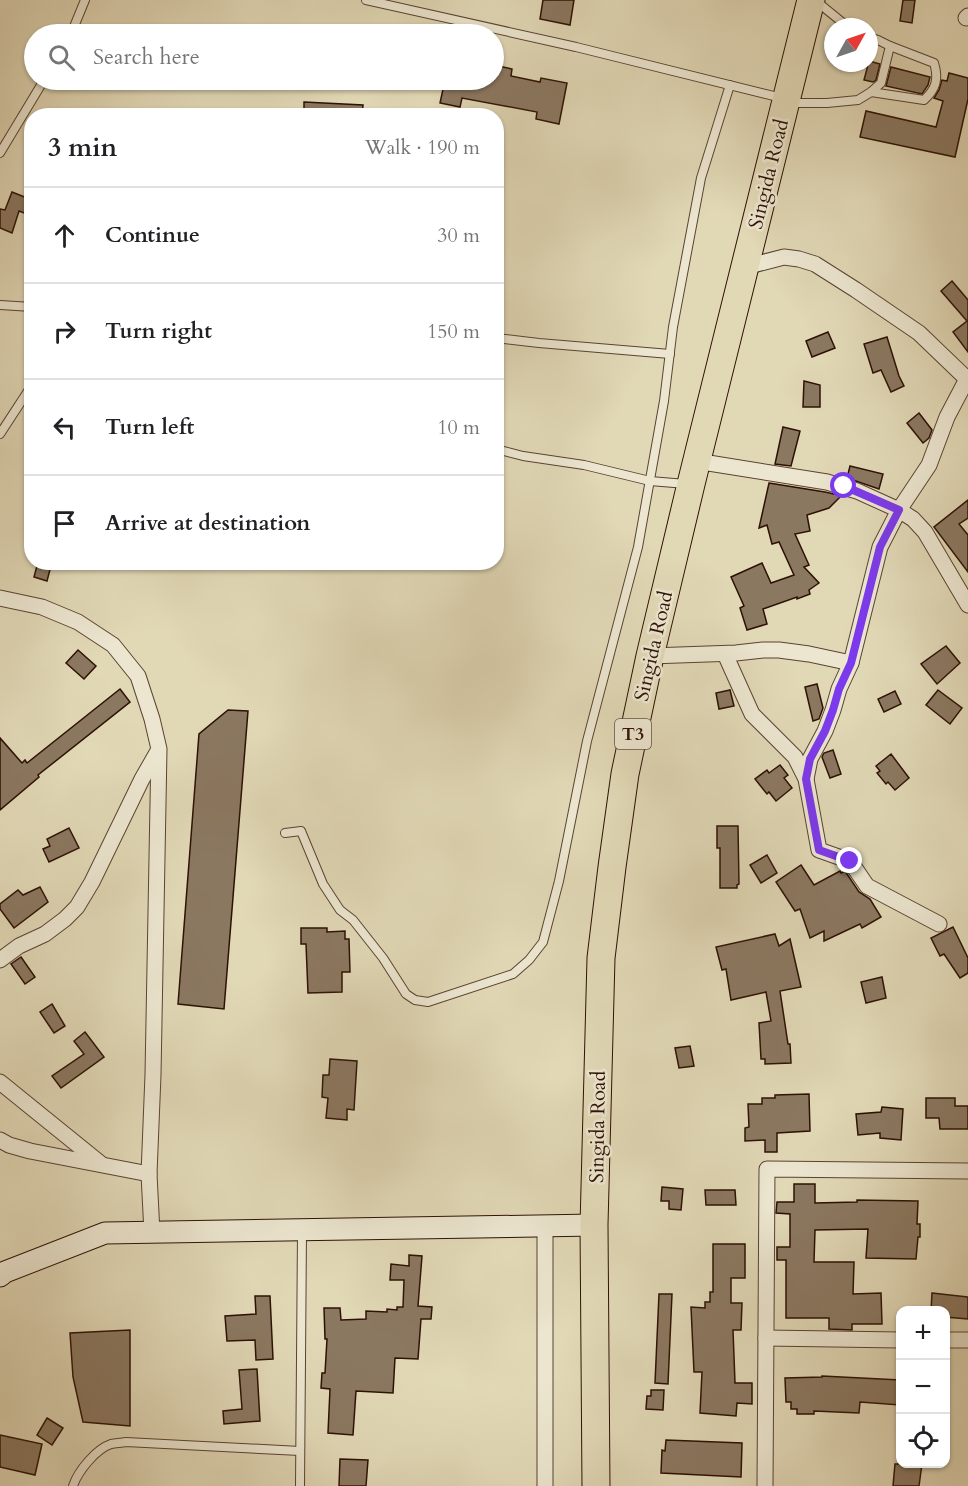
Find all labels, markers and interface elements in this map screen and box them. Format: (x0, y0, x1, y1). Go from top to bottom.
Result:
north arrow (824, 18, 878, 72)
search box (24, 24, 504, 90)
icon: search (45, 41, 78, 74)
text: Search here (93, 42, 200, 72)
street label: Singida Road (742, 116, 795, 232)
text: 3 min (48, 130, 117, 165)
text: Walk · 190 m (365, 134, 480, 161)
icon: ahead (48, 219, 81, 252)
text: Continue (105, 220, 200, 250)
text: 30 m (437, 222, 480, 249)
icon: right (48, 315, 81, 348)
text: Turn right (105, 316, 212, 346)
text: 150 m (427, 318, 480, 345)
icon: left (48, 411, 81, 444)
text: Turn left (105, 412, 194, 442)
text: 10 m (437, 414, 480, 441)
route start (830, 472, 856, 498)
icon: arrive (48, 507, 81, 540)
text: Arrive at destination (105, 508, 310, 538)
street label: Singida Road (628, 588, 679, 704)
road number: T3 (615, 719, 651, 749)
route end (836, 847, 862, 873)
street label: Singida Road (583, 1070, 612, 1183)
map controls (896, 1306, 950, 1468)
button: + (896, 1306, 950, 1360)
button: − (896, 1360, 950, 1414)
button: locate (896, 1414, 950, 1468)

